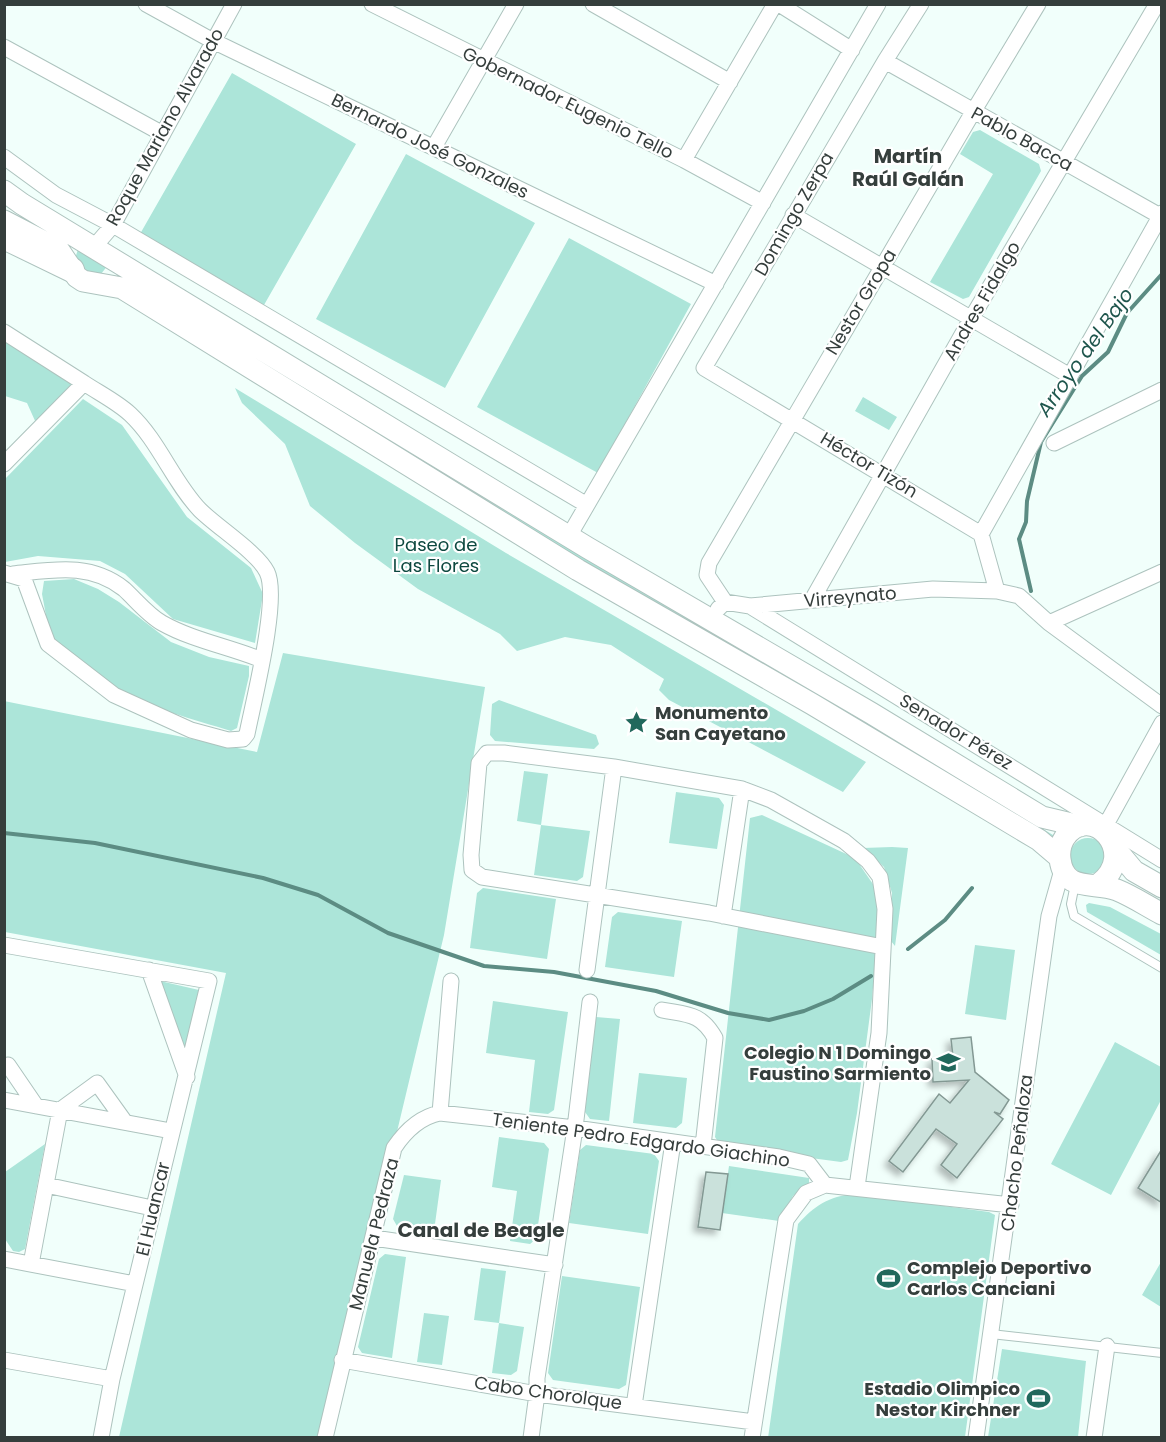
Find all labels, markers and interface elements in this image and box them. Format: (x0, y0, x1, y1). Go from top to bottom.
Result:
street label: Roque Mariano Alvarado (100, 23, 229, 230)
street label: Gobernador Eugenio Tello (458, 40, 678, 165)
street label: Bernardo José Gonzales (327, 87, 533, 204)
street label: Pablo Bacca (967, 100, 1078, 177)
district label: Martín Raúl Galán (852, 142, 964, 193)
street label: Domingo Zerpa (748, 147, 839, 280)
street label: Andres Fidalgo (937, 237, 1026, 365)
street label: Nestor Gropa (819, 244, 902, 359)
water label: Arroyo del Bajo (1029, 282, 1140, 423)
street label: Héctor Tizón (816, 426, 923, 503)
park label: Paseo de Las Flores (393, 532, 479, 578)
street label: Virreynato (803, 580, 897, 613)
street label: Senador Pérez (895, 688, 1018, 775)
place label: Monumento San Cayetano (655, 700, 786, 746)
place icon: Monumento San Cayetano (624, 710, 650, 736)
place label: Colegio N 1 Domingo Faustino Sarmiento (744, 1040, 931, 1086)
school or university icon: Colegio N 1 Domingo Faustino Sarmiento (936, 1050, 962, 1076)
street label: Chacho Peñaloza (994, 1073, 1039, 1233)
street label: Teniente Pedro Edgardo Giachino (491, 1106, 791, 1173)
street label: Manuela Pedraza (342, 1155, 405, 1313)
street label: El Huancar (130, 1159, 176, 1258)
district label: Canal de Beagle (397, 1216, 565, 1244)
place label: Complejo Deportivo Carlos Canciani (907, 1255, 1091, 1301)
sports icon: Complejo Deportivo Carlos Canciani (876, 1265, 902, 1291)
street label: Cabo Chorolque (473, 1370, 624, 1415)
place label: Estadio Olimpico Nestor Kirchner (864, 1376, 1020, 1422)
sports icon: Estadio Olimpico Nestor Kirchner (1025, 1386, 1051, 1412)

